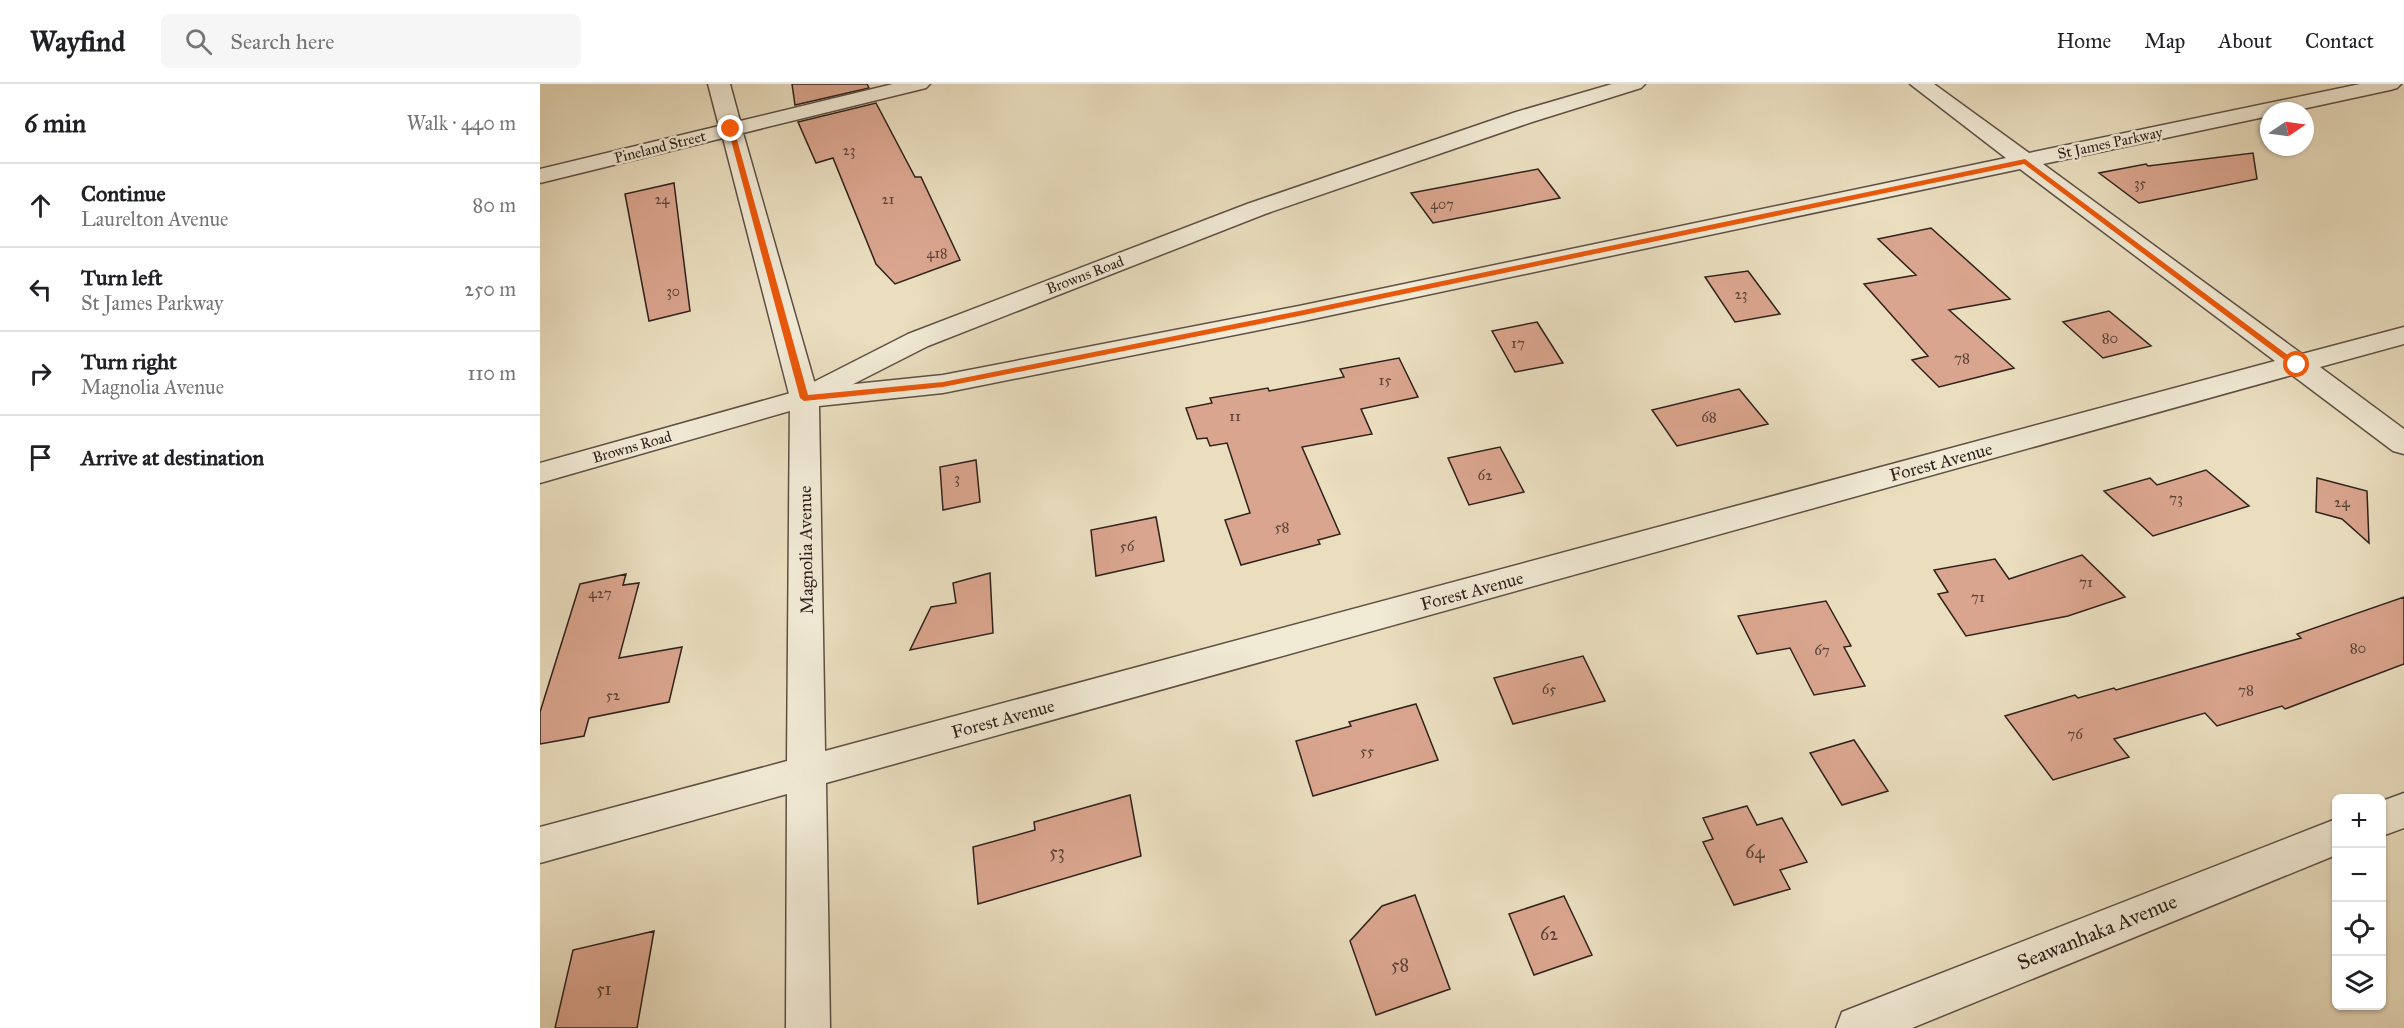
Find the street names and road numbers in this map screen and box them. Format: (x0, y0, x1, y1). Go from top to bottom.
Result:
street label: St James Parkway (2056, 123, 2165, 164)
street label: Pineland Street (612, 127, 708, 167)
street label: Browns Road (1044, 252, 1127, 298)
street label: Browns Road (590, 427, 674, 467)
street label: Forest Avenue (1887, 438, 1995, 486)
street label: Magnolia Avenue (794, 485, 819, 615)
street label: Forest Avenue (1418, 567, 1526, 615)
street label: Forest Avenue (949, 695, 1057, 743)
street label: Seawanhaka Avenue (2013, 888, 2181, 976)

